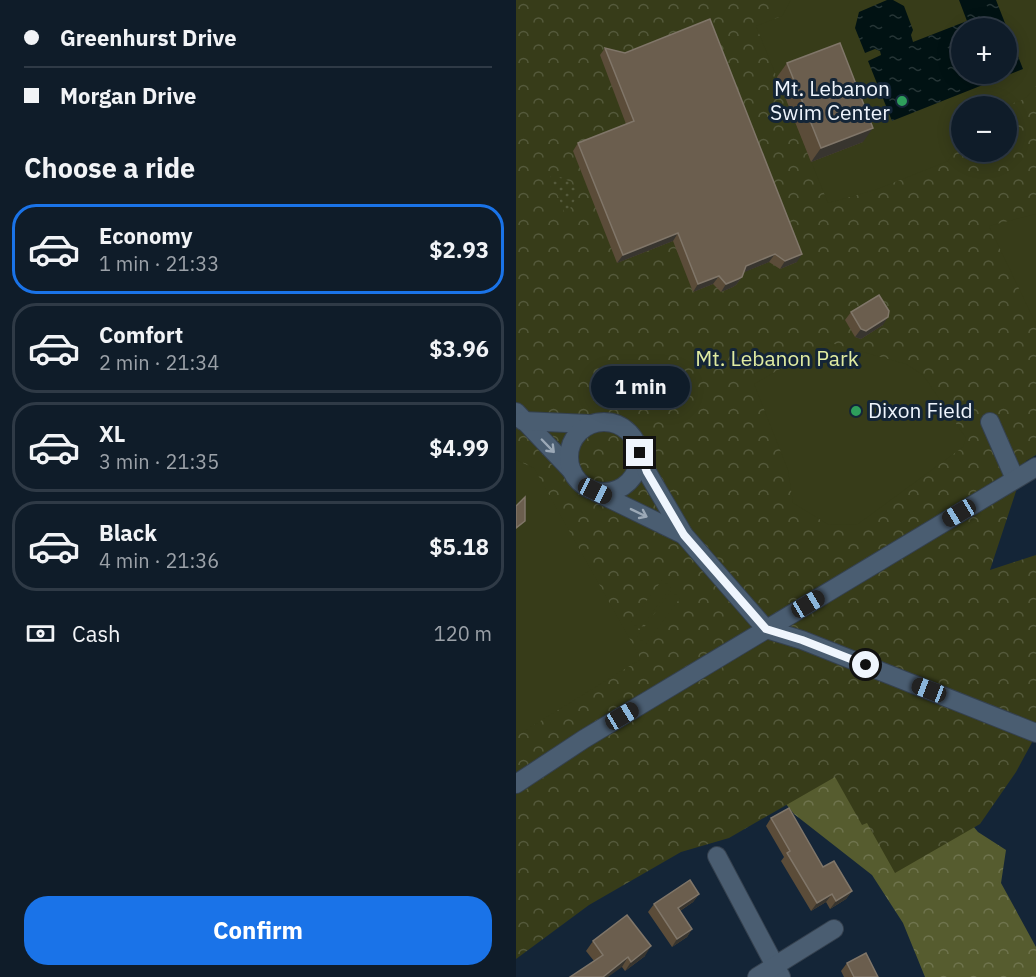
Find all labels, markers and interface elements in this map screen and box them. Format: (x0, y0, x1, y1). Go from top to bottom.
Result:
map controls (951, 18, 1017, 162)
button: + (951, 18, 1017, 84)
text: Greenhurst Drive (60, 23, 237, 52)
place label: Mt. Lebanon Swim Center (770, 74, 890, 126)
text: Morgan Drive (60, 81, 196, 110)
marker: Mt. Lebanon Swim Center (895, 94, 909, 108)
button: − (951, 96, 1017, 162)
text: Choose a ride (24, 150, 195, 185)
text: Economy (99, 221, 193, 250)
icon: car (27, 222, 81, 276)
text: $2.93 (429, 235, 489, 264)
text: 1 min · 21:33 (99, 250, 219, 277)
text: Comfort (99, 320, 183, 349)
icon: car (27, 321, 81, 375)
text: $3.96 (429, 334, 489, 363)
park label: Mt. Lebanon Park (695, 344, 859, 372)
text: 2 min · 21:34 (99, 349, 219, 376)
callout: 1 min (590, 366, 690, 408)
text: 1 min (614, 373, 667, 400)
place label: Dixon Field (868, 396, 973, 424)
marker: Dixon Field (849, 404, 863, 418)
text: XL (99, 419, 125, 448)
icon: car (27, 420, 81, 474)
text: $4.99 (429, 433, 489, 462)
one-way arrow (540, 438, 555, 453)
route end (626, 439, 653, 466)
text: 3 min · 21:35 (99, 448, 219, 475)
car (575, 475, 615, 507)
car (939, 496, 979, 530)
one-way arrow (630, 508, 648, 519)
text: Black (99, 518, 157, 547)
icon: car (27, 519, 81, 573)
text: $5.18 (429, 532, 489, 561)
text: 4 min · 21:36 (99, 547, 219, 574)
car (788, 587, 828, 621)
icon: cash (24, 617, 57, 650)
text: Cash (72, 619, 121, 648)
text: 120 m (434, 620, 492, 647)
route start (852, 651, 879, 678)
car (909, 675, 949, 705)
car (602, 699, 642, 733)
button: Confirm (24, 896, 492, 965)

